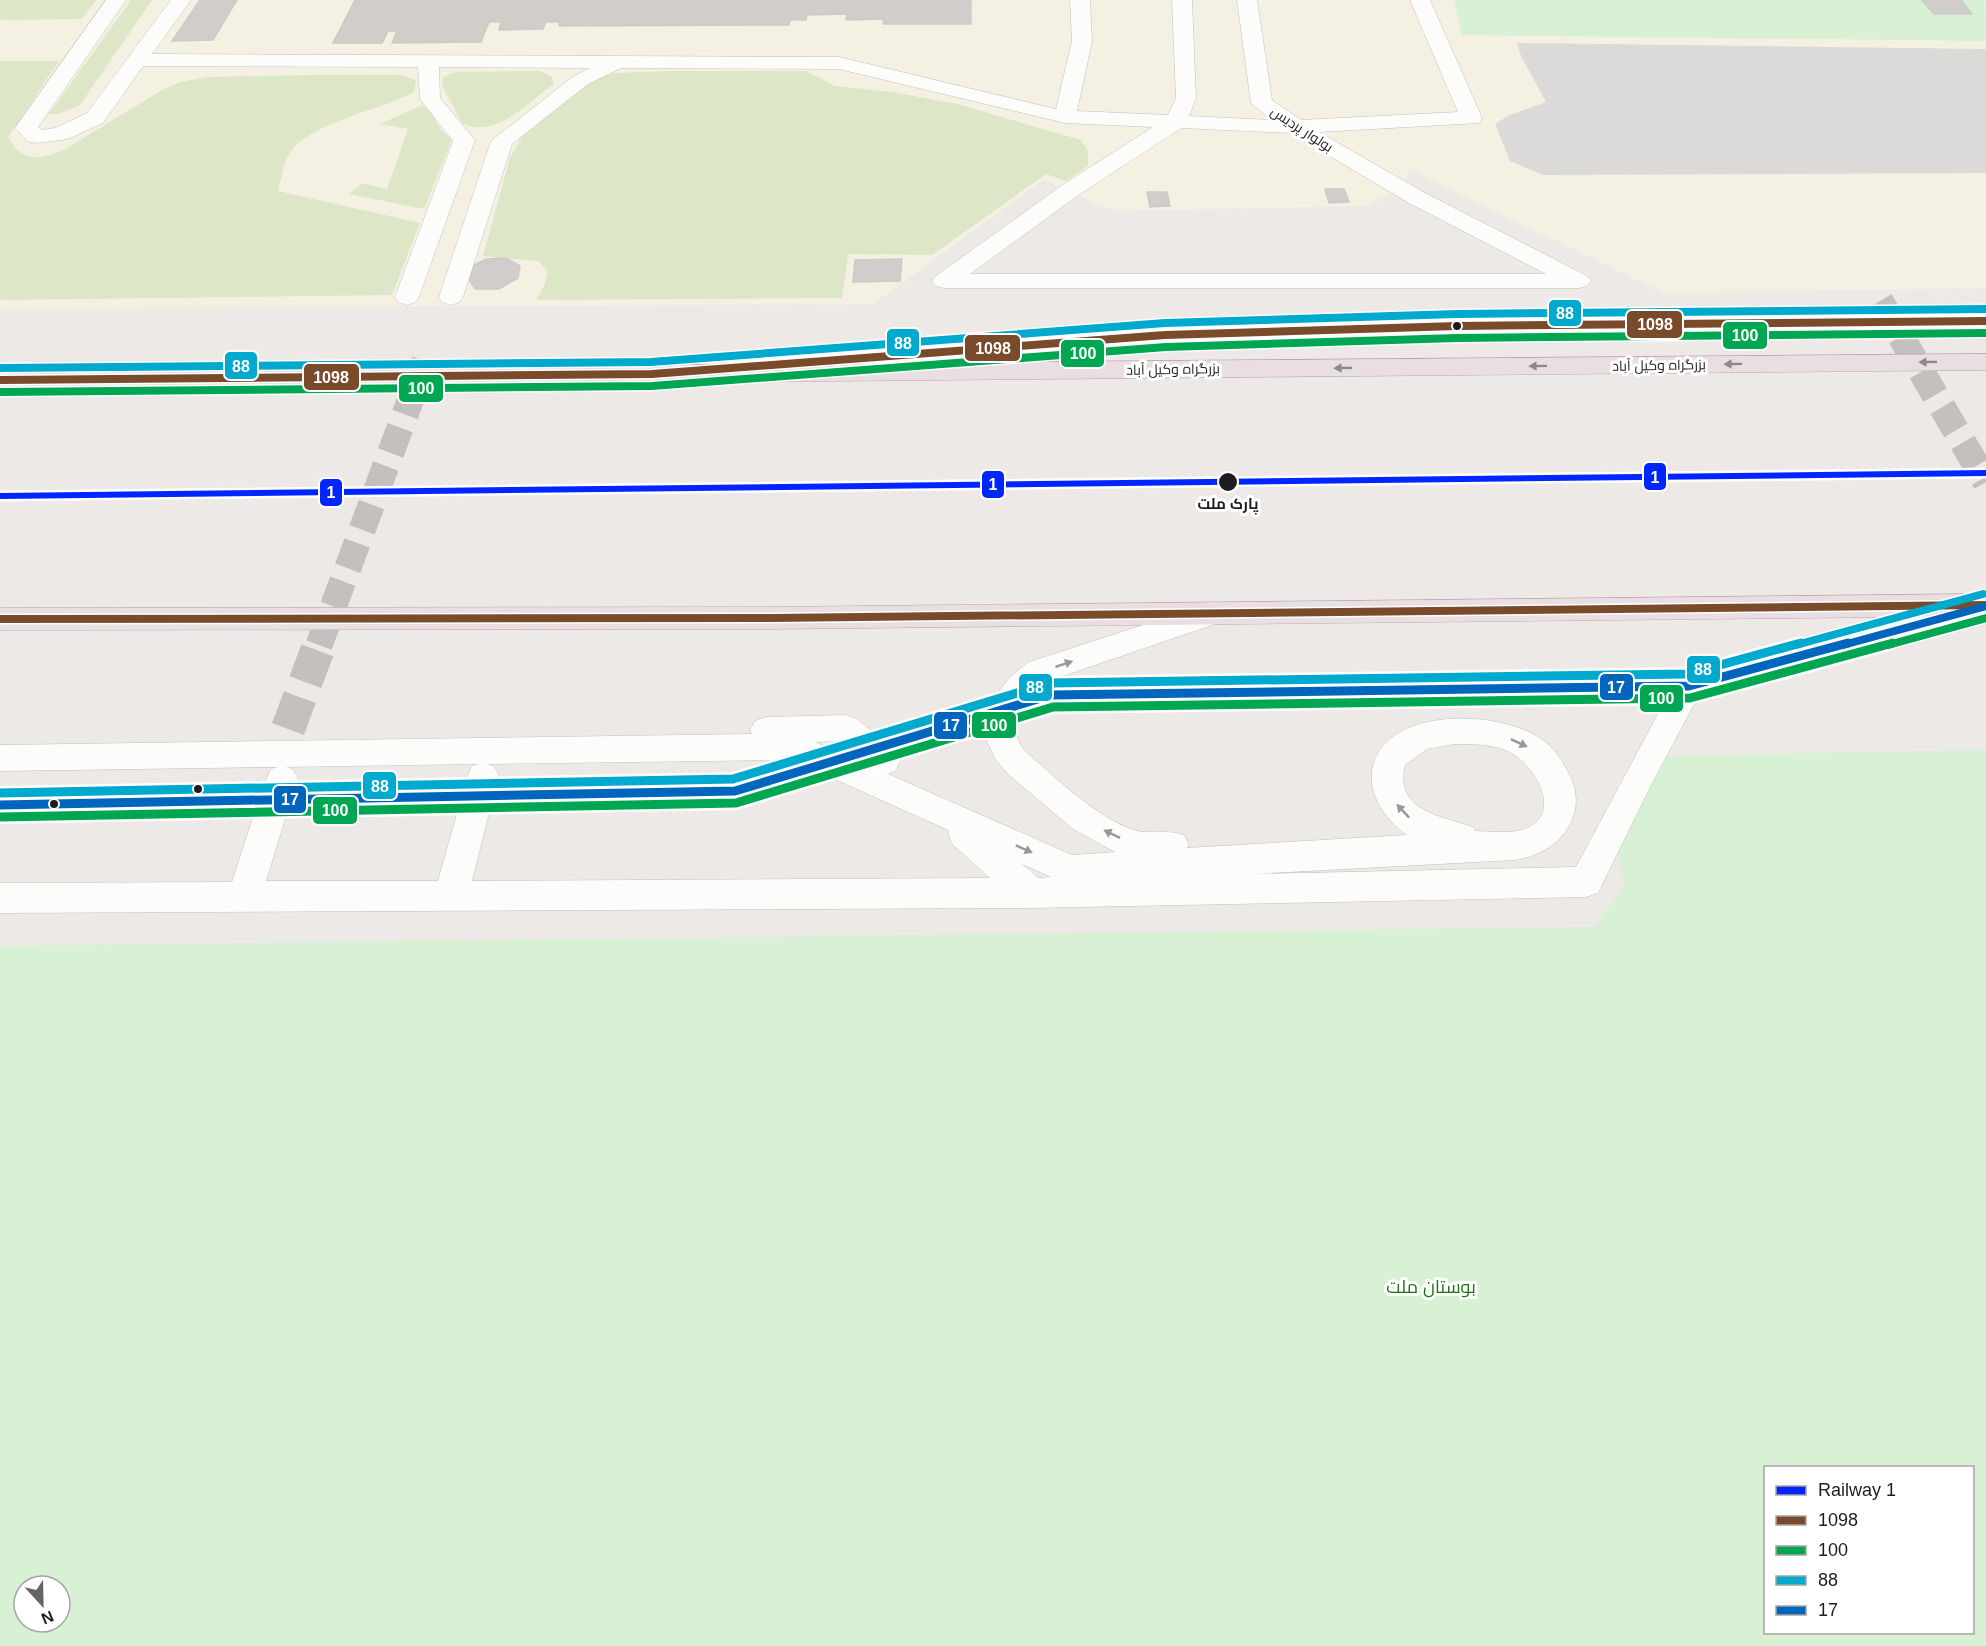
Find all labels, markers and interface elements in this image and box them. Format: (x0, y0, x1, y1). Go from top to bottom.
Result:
street label: بولوار پردیس (1267, 103, 1336, 157)
line badge: 88 (1548, 299, 1582, 327)
text: 88 (1556, 305, 1574, 322)
line badge: 1098 (1626, 310, 1683, 339)
text: 1098 (1637, 316, 1673, 333)
unlabelled marker (1451, 320, 1463, 332)
line badge: 100 (1722, 321, 1768, 350)
text: 100 (1732, 327, 1758, 344)
line badge: 88 (886, 328, 920, 357)
line badge: 1098 (964, 334, 1021, 362)
text: 88 (894, 335, 912, 352)
line badge: 100 (1060, 339, 1105, 368)
text: 1098 (975, 340, 1011, 357)
text: 100 (1070, 345, 1096, 362)
line badge: 88 (224, 351, 258, 380)
street label: بزرگراه وکیل آباد (1612, 356, 1706, 374)
one-way arrow (1918, 357, 1937, 367)
text: 88 (232, 358, 250, 375)
one-way arrow (1723, 359, 1742, 369)
street label: بزرگراه وکیل آباد (1126, 360, 1220, 378)
one-way arrow (1528, 361, 1547, 371)
line badge: 1098 (303, 363, 360, 391)
one-way arrow (1333, 363, 1352, 373)
text: 1098 (313, 369, 349, 386)
line badge: 100 (398, 374, 444, 403)
text: 100 (408, 380, 434, 397)
line badge: 1 (1643, 462, 1667, 491)
text: 1 (1651, 469, 1660, 486)
line badge: 1 (981, 470, 1005, 499)
marker: پارک ملت (1217, 471, 1239, 493)
text: 1 (989, 476, 998, 493)
line badge: 1 (319, 478, 343, 507)
text: 1 (327, 484, 336, 501)
place label: پارک ملت (1198, 495, 1259, 515)
line badge: 88 (1686, 655, 1721, 684)
one-way arrow (1055, 658, 1073, 668)
text: 88 (1694, 661, 1712, 678)
line badge: 88 (1018, 673, 1053, 702)
line badge: 17 (1599, 673, 1634, 701)
text: 88 (1026, 679, 1044, 696)
text: 17 (1607, 679, 1625, 696)
line badge: 100 (1639, 684, 1684, 713)
text: 100 (1648, 690, 1674, 707)
line badge: 17 (933, 711, 968, 740)
line badge: 100 (971, 711, 1017, 739)
text: 17 (942, 717, 960, 734)
text: 100 (981, 717, 1007, 734)
one-way arrow (1510, 739, 1527, 748)
line badge: 88 (362, 771, 397, 800)
text: 88 (371, 778, 389, 795)
unlabelled marker (192, 783, 204, 795)
line badge: 17 (273, 785, 307, 814)
text: 17 (281, 791, 299, 808)
line badge: 100 (312, 796, 358, 825)
unlabelled marker (48, 798, 60, 810)
text: 100 (322, 802, 348, 819)
one-way arrow (1397, 804, 1410, 819)
one-way arrow (1104, 830, 1121, 839)
one-way arrow (1015, 844, 1033, 854)
park label: بوستان ملت (1386, 1277, 1476, 1298)
legend (1764, 1466, 1974, 1634)
text: Railway 1 (1818, 1480, 1896, 1500)
text: 1098 (1818, 1510, 1858, 1530)
text: 100 (1818, 1540, 1848, 1560)
text: 88 (1818, 1570, 1838, 1590)
north arrow (12, 1574, 72, 1634)
text: 17 (1818, 1600, 1838, 1620)
text: N (39, 1607, 56, 1627)

